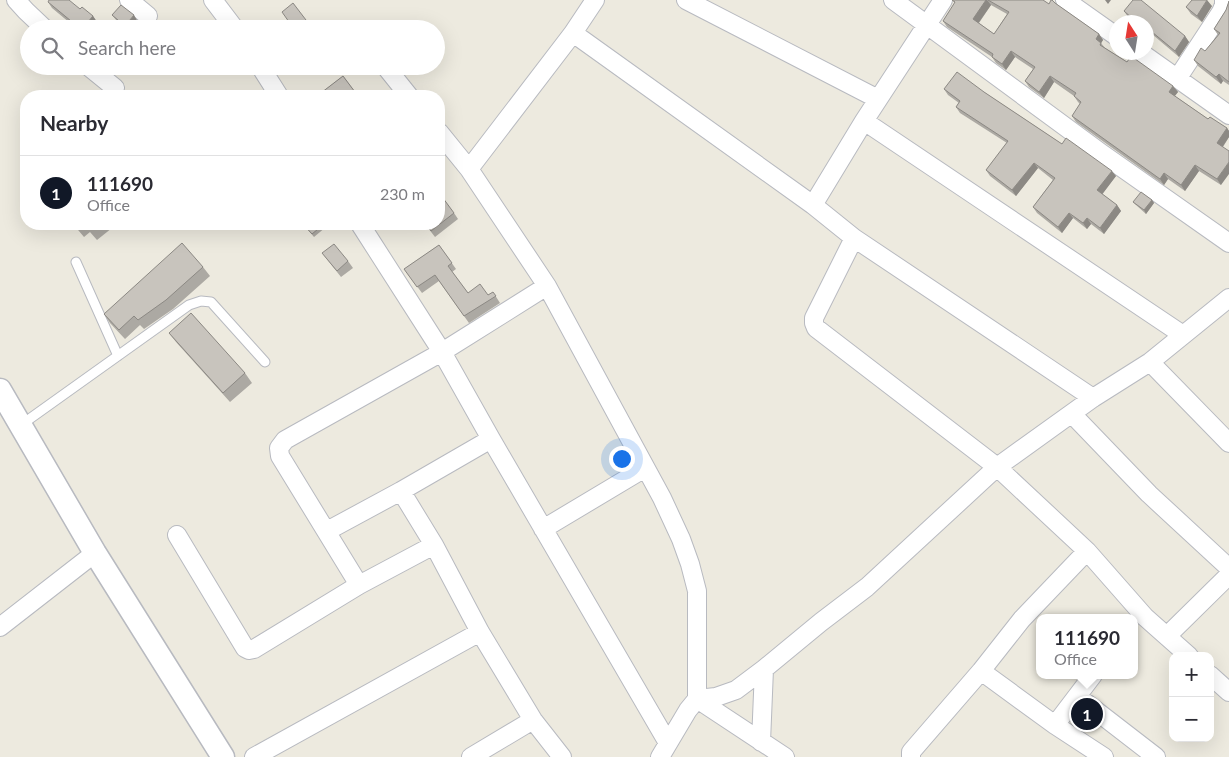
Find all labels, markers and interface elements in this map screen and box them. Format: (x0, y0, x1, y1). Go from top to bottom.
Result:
north arrow (1109, 15, 1154, 60)
search box (20, 20, 445, 75)
icon: search (38, 34, 66, 62)
text: Search here (78, 36, 176, 59)
text: Nearby (40, 110, 108, 135)
text: 111690 (87, 172, 153, 195)
text: 1 (51, 184, 61, 203)
text: 230 m (380, 184, 425, 203)
text: Office (87, 195, 130, 214)
your location (609, 446, 635, 472)
popup (1036, 614, 1138, 679)
text: 111690 (1054, 626, 1120, 649)
text: Office (1054, 649, 1097, 668)
map controls (1169, 652, 1214, 742)
button: + (1169, 652, 1214, 697)
pin: 1 (1071, 695, 1103, 733)
button: − (1169, 697, 1214, 742)

